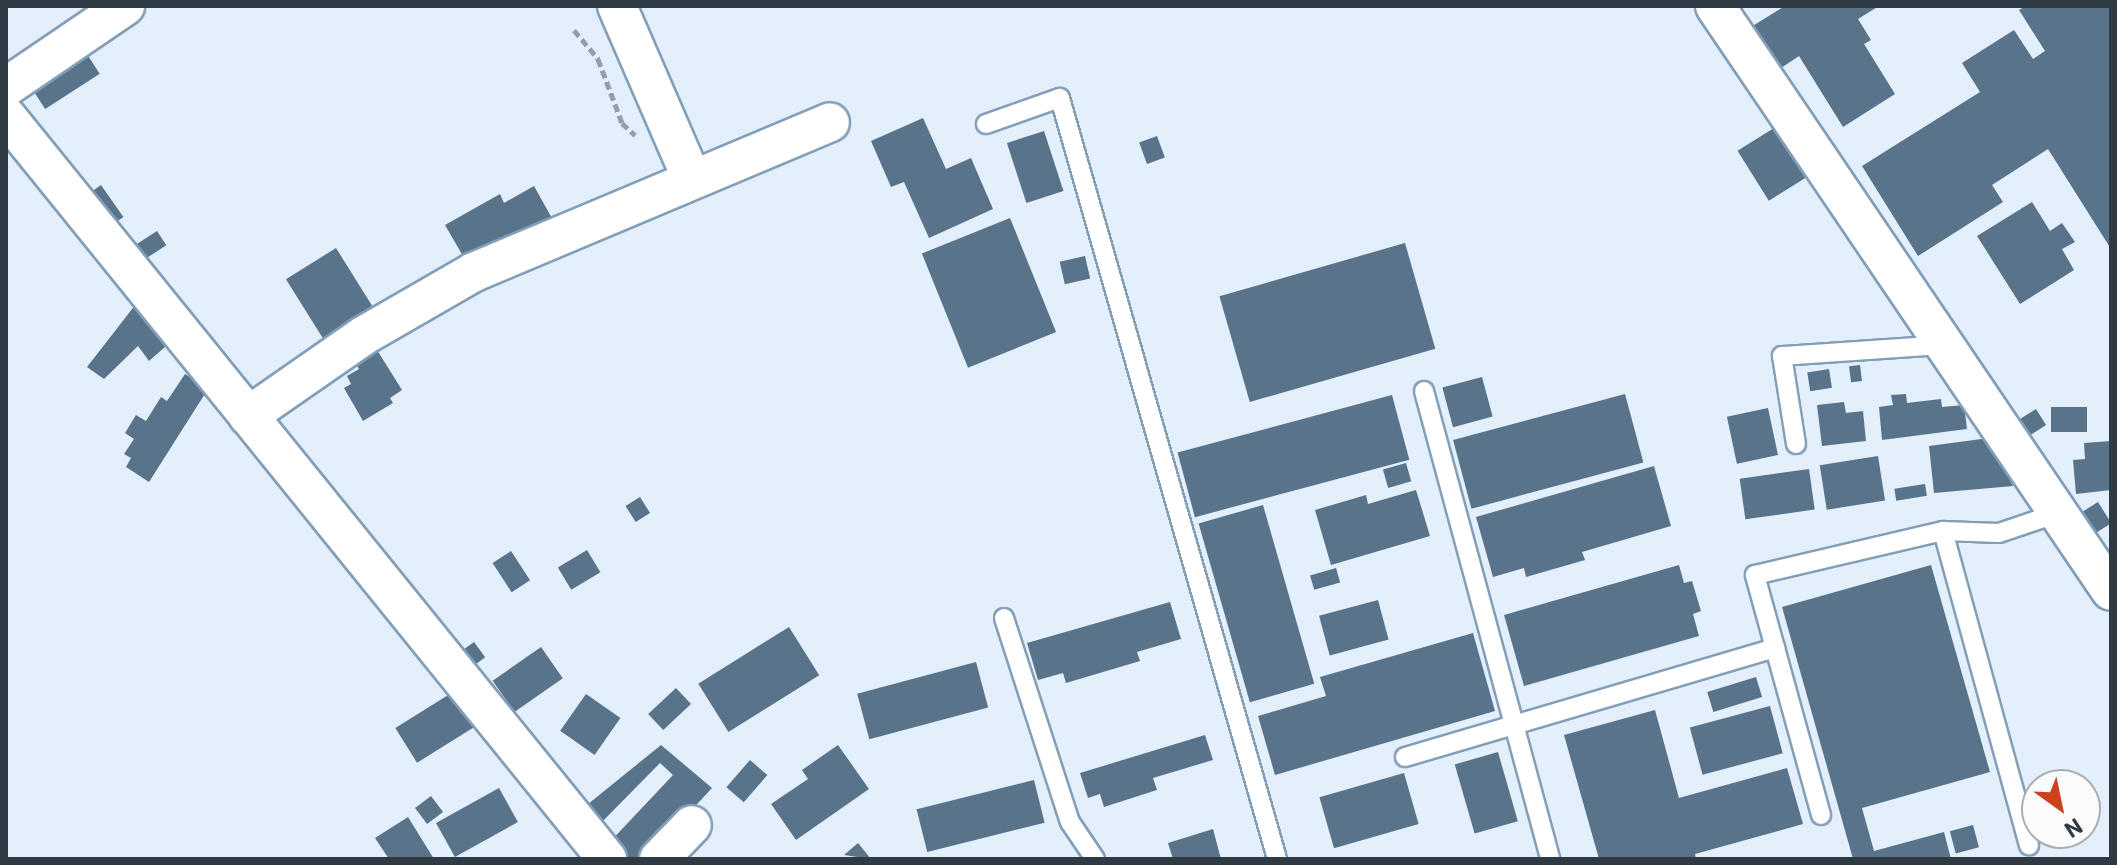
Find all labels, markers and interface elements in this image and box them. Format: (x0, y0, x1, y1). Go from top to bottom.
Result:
north arrow (2021, 769, 2101, 849)
text: N (2060, 813, 2087, 843)

